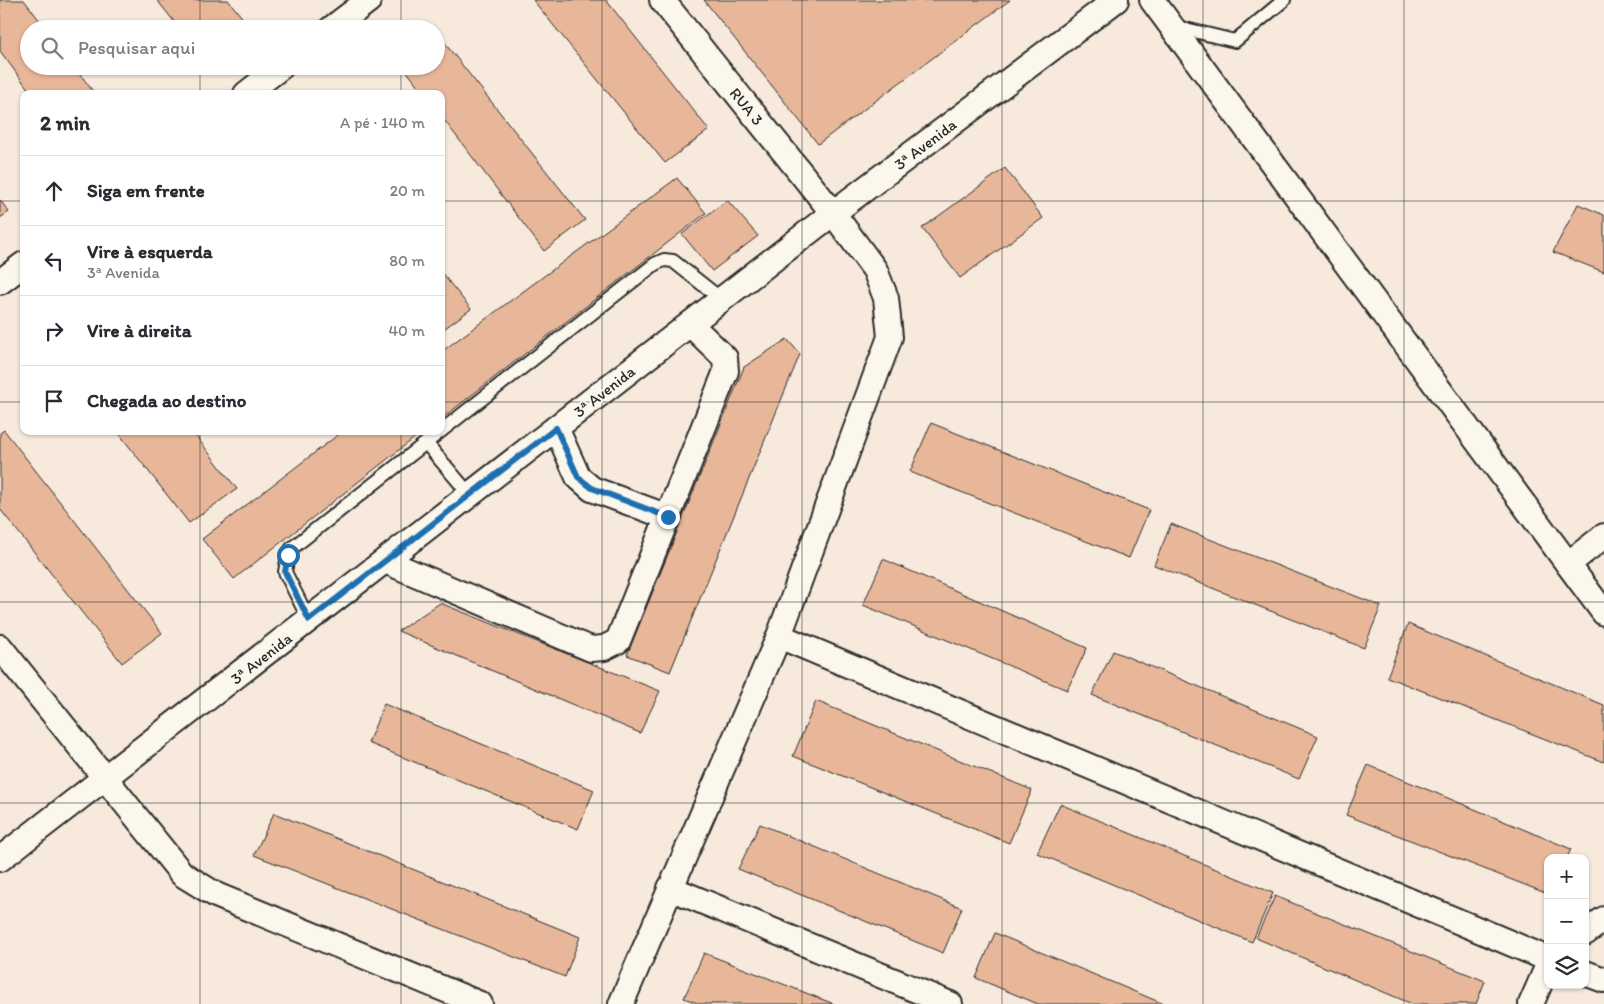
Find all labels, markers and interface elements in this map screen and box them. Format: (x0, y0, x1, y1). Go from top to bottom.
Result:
search box (20, 20, 445, 75)
icon: search (38, 34, 66, 62)
text: Pesquisar aqui (78, 36, 195, 59)
street label: RUA 3 (726, 84, 768, 129)
text: 2 min (40, 110, 90, 135)
text: A pé · 140 m (340, 113, 425, 132)
street label: 3ª Avenida (890, 114, 961, 174)
icon: ahead (40, 177, 68, 205)
text: Siga em frente (87, 179, 205, 202)
text: 20 m (390, 181, 425, 200)
text: Vire à esquerda (87, 240, 213, 263)
icon: left (40, 247, 68, 275)
text: 80 m (389, 251, 425, 270)
text: 3ª Avenida (87, 263, 160, 282)
icon: right (40, 317, 68, 345)
text: Vire à direita (87, 319, 192, 342)
text: 40 m (388, 321, 425, 340)
street label: 3ª Avenida (570, 361, 639, 421)
icon: arrive (40, 387, 68, 415)
text: Chegada ao destino (87, 389, 246, 412)
route end (657, 506, 680, 529)
route start (277, 544, 300, 567)
street label: 3ª Avenida (227, 628, 296, 688)
map controls (1544, 854, 1589, 989)
button: + (1544, 854, 1589, 899)
button: − (1544, 899, 1589, 944)
button: layers (1544, 944, 1589, 989)

